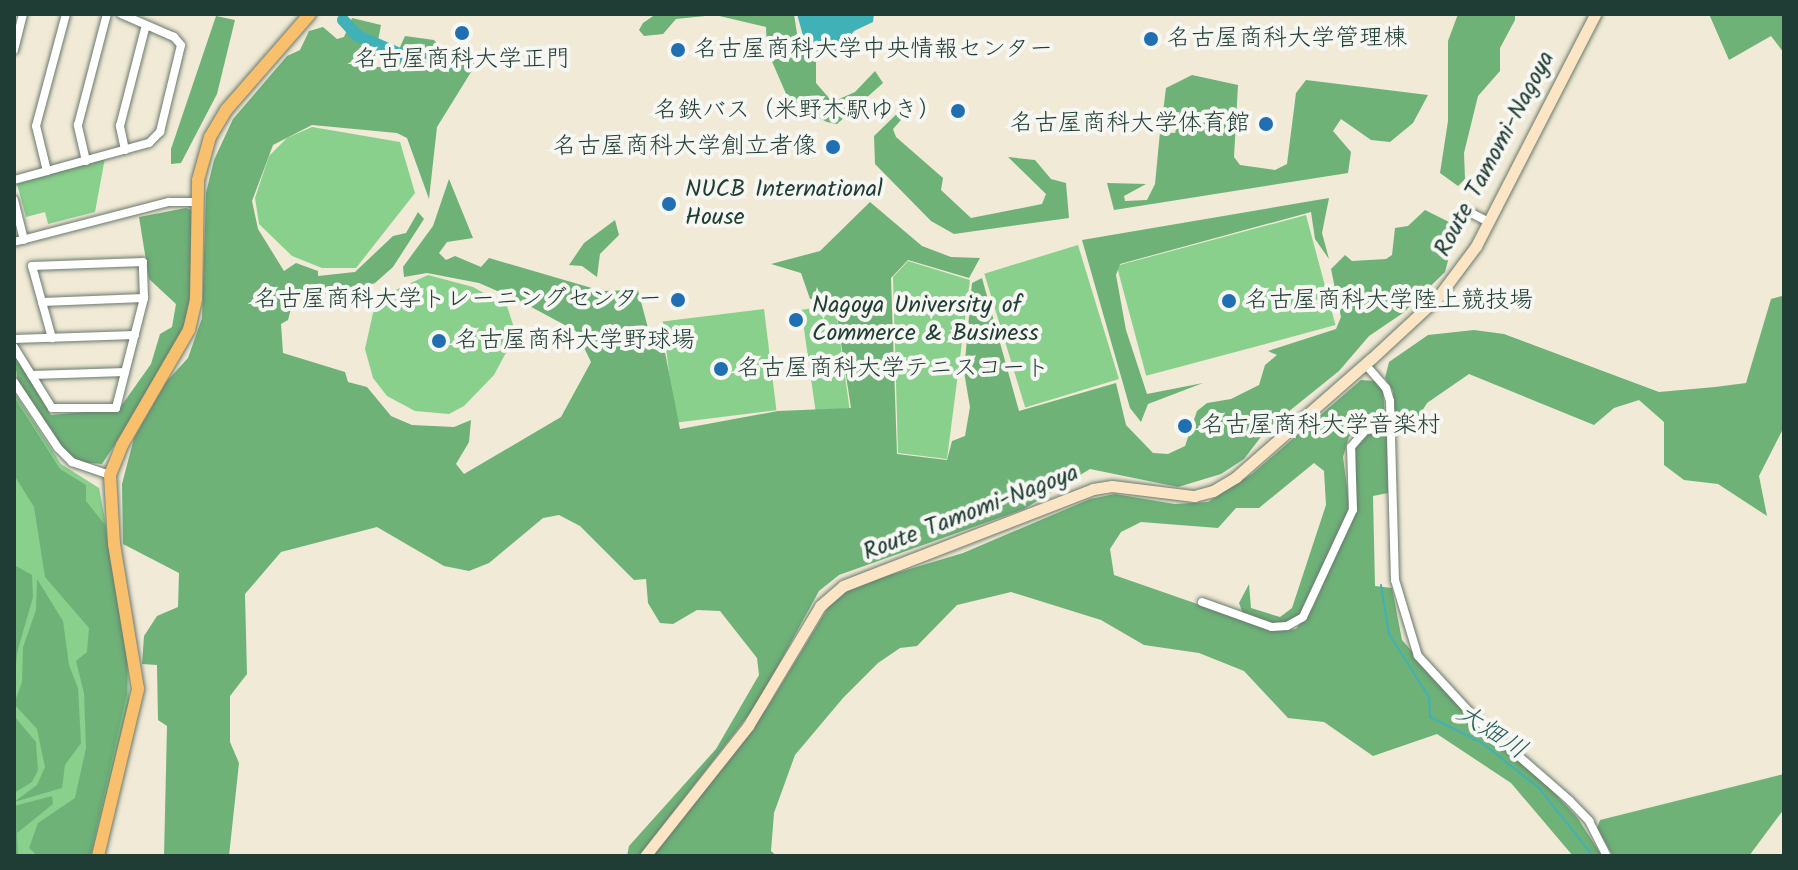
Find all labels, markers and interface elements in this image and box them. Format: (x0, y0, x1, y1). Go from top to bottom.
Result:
marker: 名古屋商科大学正門 (453, 24, 471, 42)
place label: 名古屋商科大学管理棟 (1167, 25, 1407, 53)
marker: 名古屋商科大学管理棟 (1142, 30, 1160, 48)
place label: 名古屋商科大学中央情報センター (694, 36, 1054, 64)
marker: 名古屋商科大学中央情報センター (669, 41, 687, 59)
place label: 名古屋商科大学正門 (354, 46, 570, 74)
street label: Route Tamomi-Nagoya (1429, 46, 1561, 262)
place label: 名鉄バス（米野木駅ゆき） (654, 97, 942, 125)
marker: 名鉄バス（米野木駅ゆき） (949, 102, 967, 120)
place label: 名古屋商科大学体育館 (1010, 110, 1250, 138)
marker: 名古屋商科大学体育館 (1257, 115, 1275, 133)
place label: 名古屋商科大学創立者像 (553, 133, 817, 161)
marker: 名古屋商科大学創立者像 (824, 138, 842, 156)
place label: NUCB International House (685, 176, 883, 232)
marker: NUCB International House (660, 195, 678, 213)
place label: 名古屋商科大学トレーニングセンター (253, 286, 662, 314)
place label: 名古屋商科大学陸上競技場 (1245, 287, 1533, 315)
marker: 名古屋商科大学トレーニングセンター (669, 291, 687, 309)
place label: Nagoya University of Commerce & Business (812, 292, 1039, 348)
marker: 名古屋商科大学陸上競技場 (1220, 292, 1238, 310)
marker: Nagoya University of Commerce & Business (787, 311, 805, 329)
place label: 名古屋商科大学野球場 (455, 327, 695, 355)
marker: 名古屋商科大学野球場 (430, 332, 448, 350)
place label: 名古屋商科大学テニスコート (737, 355, 1049, 383)
marker: 名古屋商科大学テニスコート (712, 360, 730, 378)
place label: 名古屋商科大学音楽村 (1201, 412, 1441, 440)
marker: 名古屋商科大学音楽村 (1176, 417, 1194, 435)
street label: Route Tamomi-Nagoya (859, 459, 1083, 567)
water label: 大畑川 (1450, 699, 1532, 767)

